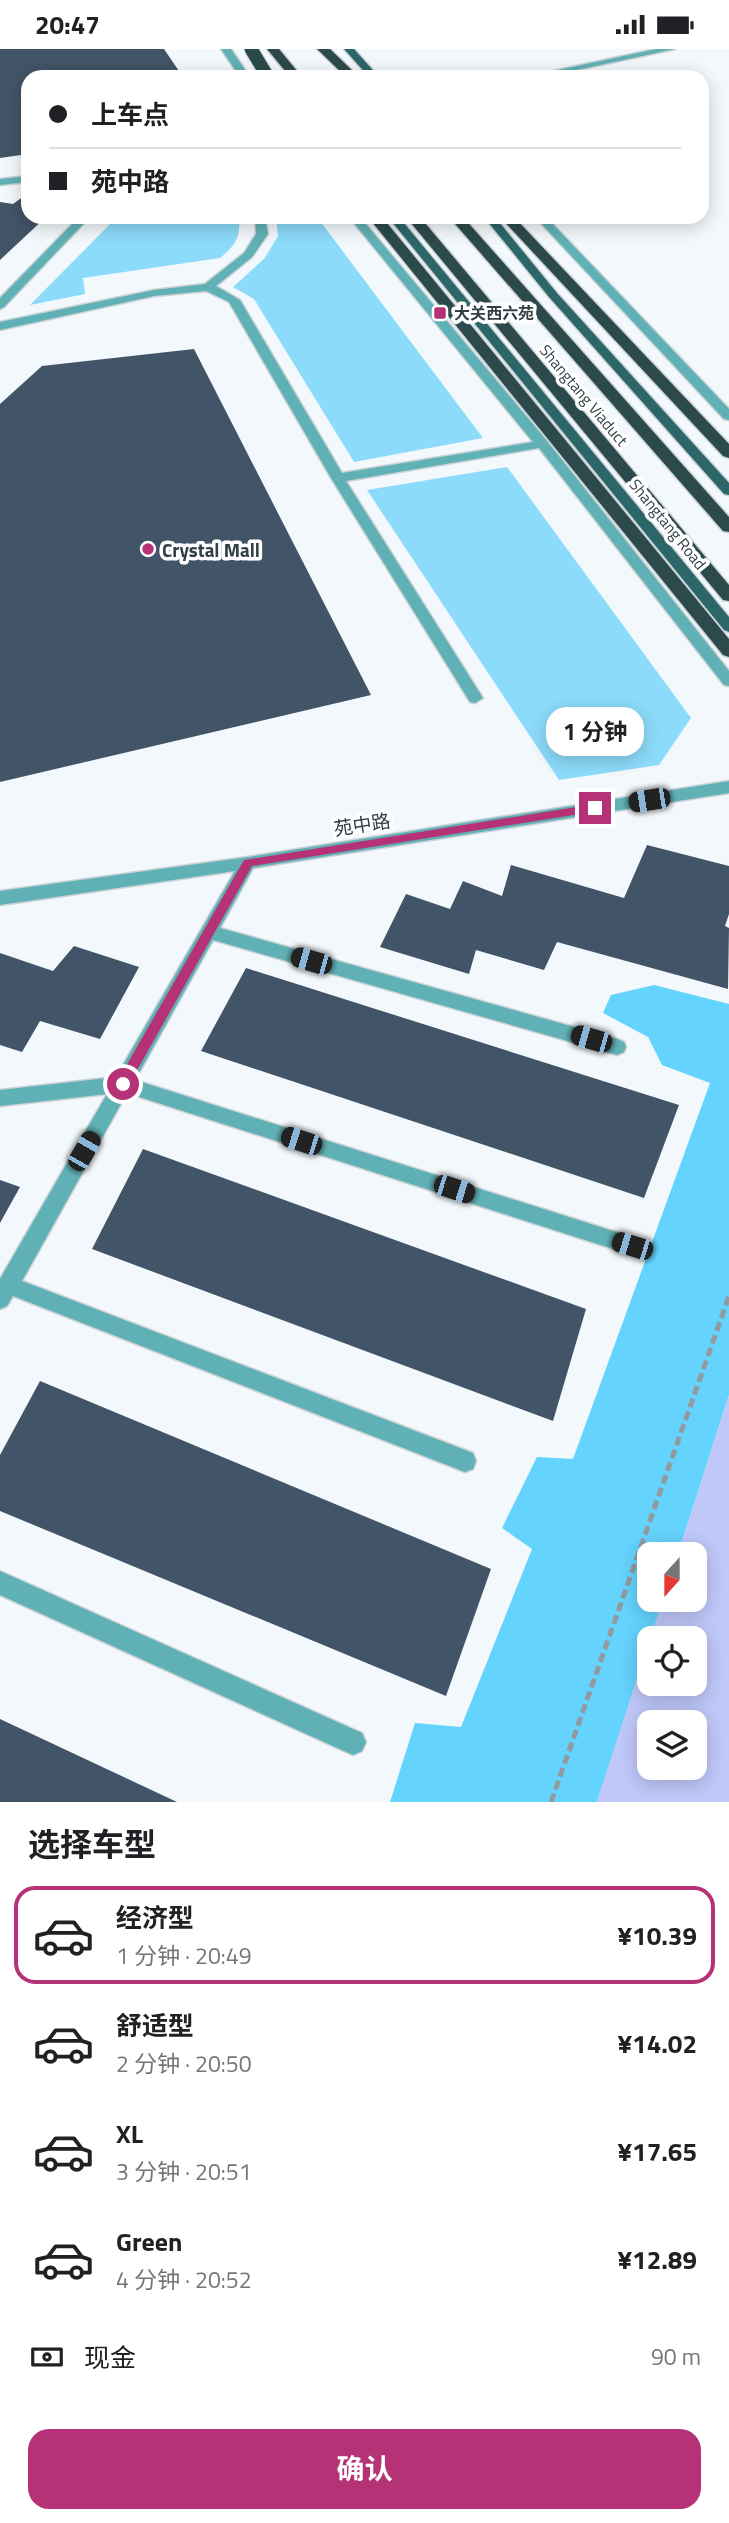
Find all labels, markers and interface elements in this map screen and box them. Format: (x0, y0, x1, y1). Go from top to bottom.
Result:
text: 20:47 (35, 5, 100, 44)
text: 上车点 (91, 95, 169, 134)
text: 苑中路 (91, 162, 169, 201)
place label: 大关西六苑 (454, 301, 534, 325)
marker: 大关西六苑 (432, 305, 448, 321)
street label: Shangtang Viaduct (534, 339, 634, 451)
street label: Shangtang Road (624, 473, 712, 575)
place label: Crystal Mall (162, 535, 260, 564)
marker: Crystal Mall (140, 541, 156, 557)
callout: 1 分钟 (546, 707, 644, 755)
text: 1 分钟 (563, 714, 627, 749)
car (627, 786, 672, 814)
route end (579, 792, 611, 824)
street label: 苑中路 (332, 805, 392, 843)
car (288, 945, 335, 977)
car (568, 1023, 615, 1055)
route start (107, 1068, 139, 1100)
car (278, 1125, 325, 1157)
car (65, 1128, 104, 1174)
car (431, 1173, 478, 1205)
car (609, 1230, 656, 1262)
north arrow (637, 1542, 707, 1612)
map controls (637, 1542, 707, 1780)
button: locate (637, 1626, 707, 1696)
button: layers (637, 1710, 707, 1780)
text: 选择车型 (28, 1820, 156, 1868)
text: 经济型 (116, 1898, 194, 1937)
icon: car (32, 1904, 95, 1967)
text: ¥10.39 (618, 1916, 697, 1955)
text: 1 分钟 · 20:49 (116, 1938, 252, 1973)
text: 舒适型 (116, 2006, 194, 2045)
icon: car (32, 2012, 95, 2075)
text: ¥14.02 (618, 2024, 697, 2063)
text: 2 分钟 · 20:50 (116, 2046, 252, 2081)
text: XL (116, 2114, 143, 2153)
icon: car (32, 2120, 95, 2183)
text: ¥17.65 (618, 2132, 697, 2171)
text: 3 分钟 · 20:51 (116, 2154, 252, 2189)
text: Green (116, 2222, 182, 2261)
icon: car (32, 2228, 95, 2291)
text: ¥12.89 (618, 2240, 697, 2279)
text: 4 分钟 · 20:52 (116, 2262, 252, 2297)
icon: cash (28, 2338, 66, 2376)
text: 现金 (84, 2338, 136, 2377)
text: 90 m (651, 2339, 701, 2374)
button: 确认 (28, 2429, 701, 2509)

